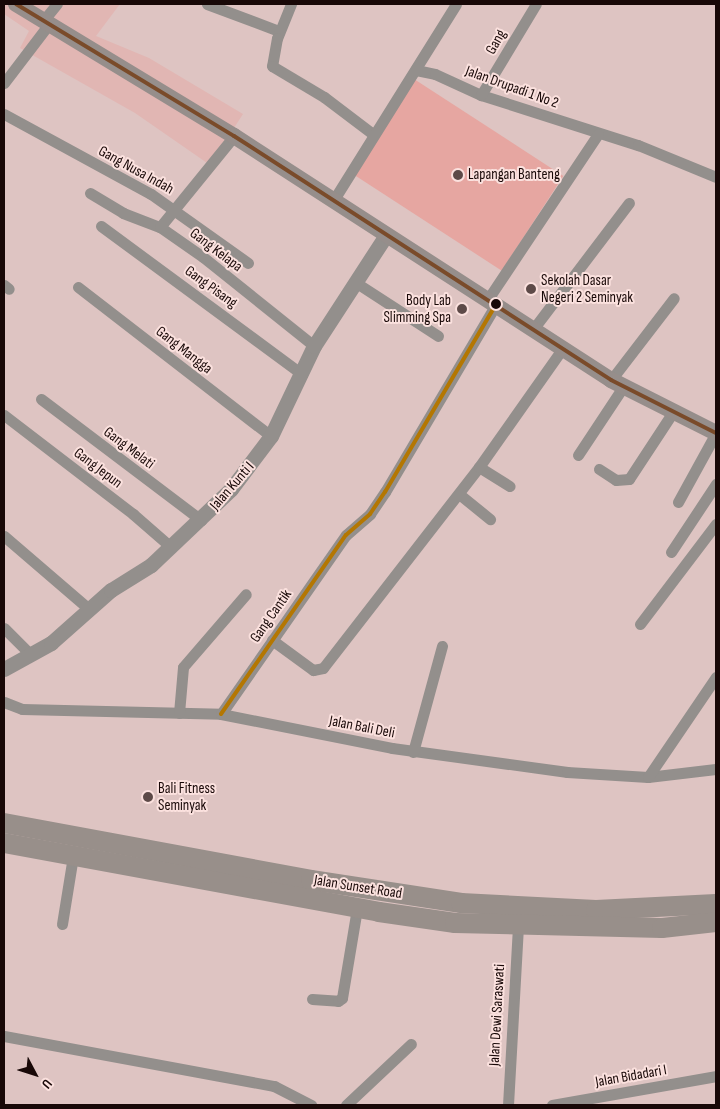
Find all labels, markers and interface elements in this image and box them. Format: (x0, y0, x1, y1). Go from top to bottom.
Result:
street label: Gang (482, 26, 510, 58)
street label: Jalan Drupadi 1 No 2 (463, 62, 561, 112)
street label: Gang Nusa Indah (95, 142, 177, 198)
place label: Lapangan Banteng (468, 166, 560, 184)
marker: Lapangan Banteng (452, 169, 464, 181)
street label: Gang Kelapa (186, 224, 246, 276)
street label: Gang Pisang (181, 262, 241, 312)
place label: Sekolah Dasar Negeri 2 Seminyak (541, 271, 633, 306)
marker: Sekolah Dasar Negeri 2 Seminyak (525, 283, 537, 295)
place label: Body Lab Slimming Spa (383, 291, 451, 326)
unlabelled marker (491, 299, 501, 309)
marker: Body Lab Slimming Spa (455, 302, 469, 316)
street label: Gang Mangga (152, 322, 216, 378)
street label: Gang Melati (100, 423, 158, 473)
street label: Gang Jepun (70, 444, 126, 492)
street label: Jalan Kunti I (206, 458, 258, 514)
street label: Gang Cantik (246, 586, 296, 646)
street label: Jalan Bali Deli (328, 712, 396, 742)
place label: Bali Fitness Seminyak (158, 779, 215, 814)
marker: Bali Fitness Seminyak (142, 791, 154, 803)
street label: Jalan Sunset Road (313, 871, 403, 903)
street label: Jalan Dewi Saraswati (485, 964, 509, 1066)
north arrow (10, 1049, 60, 1099)
street label: Jalan Bidadari I (594, 1061, 668, 1091)
text: U (38, 1076, 56, 1092)

